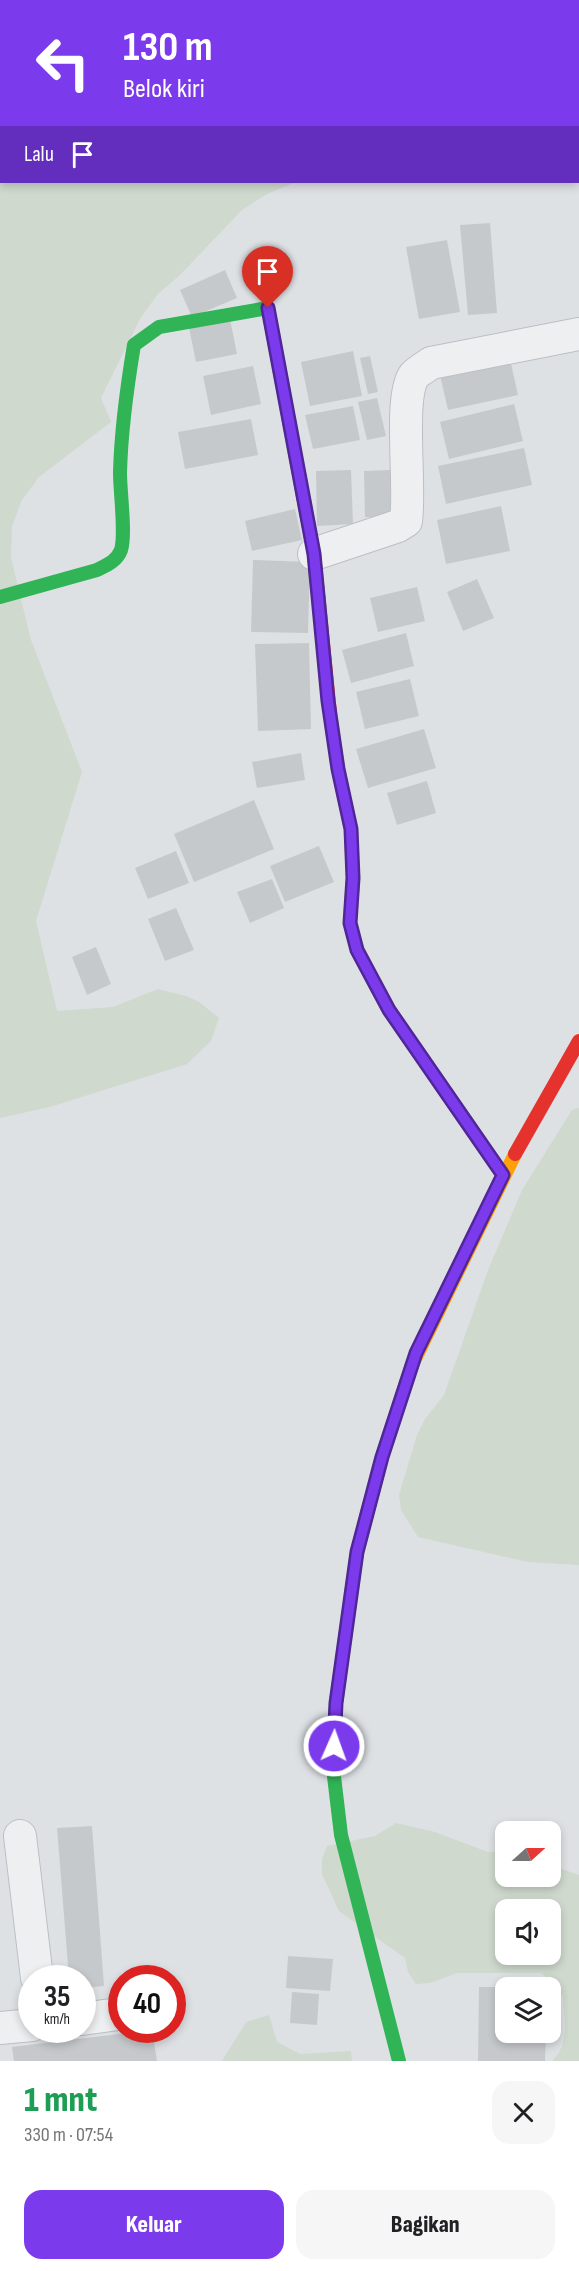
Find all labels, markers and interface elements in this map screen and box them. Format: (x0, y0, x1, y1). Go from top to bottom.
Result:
text: 130 m (123, 22, 213, 73)
icon: left (24, 24, 102, 102)
text: Belok kiri (123, 73, 205, 105)
icon: arrive (66, 138, 99, 171)
text: Lalu (24, 141, 54, 168)
pin (242, 246, 293, 308)
icon: arrive (251, 255, 284, 288)
position arrow (302, 1714, 366, 1778)
north arrow (495, 1821, 561, 1887)
map controls (495, 1821, 561, 2043)
button: sound (495, 1899, 561, 1965)
speed limit sign: 40 (108, 1965, 186, 2043)
button: layers (495, 1977, 561, 2043)
text: 35 (44, 1979, 70, 2015)
text: km/h (44, 2010, 70, 2029)
text: 1 mnt (24, 2079, 97, 2122)
button: close (492, 2081, 555, 2144)
text: 330 m · 07:54 (24, 2123, 113, 2147)
button: Keluar (24, 2190, 284, 2259)
button: Bagikan (296, 2190, 555, 2259)

